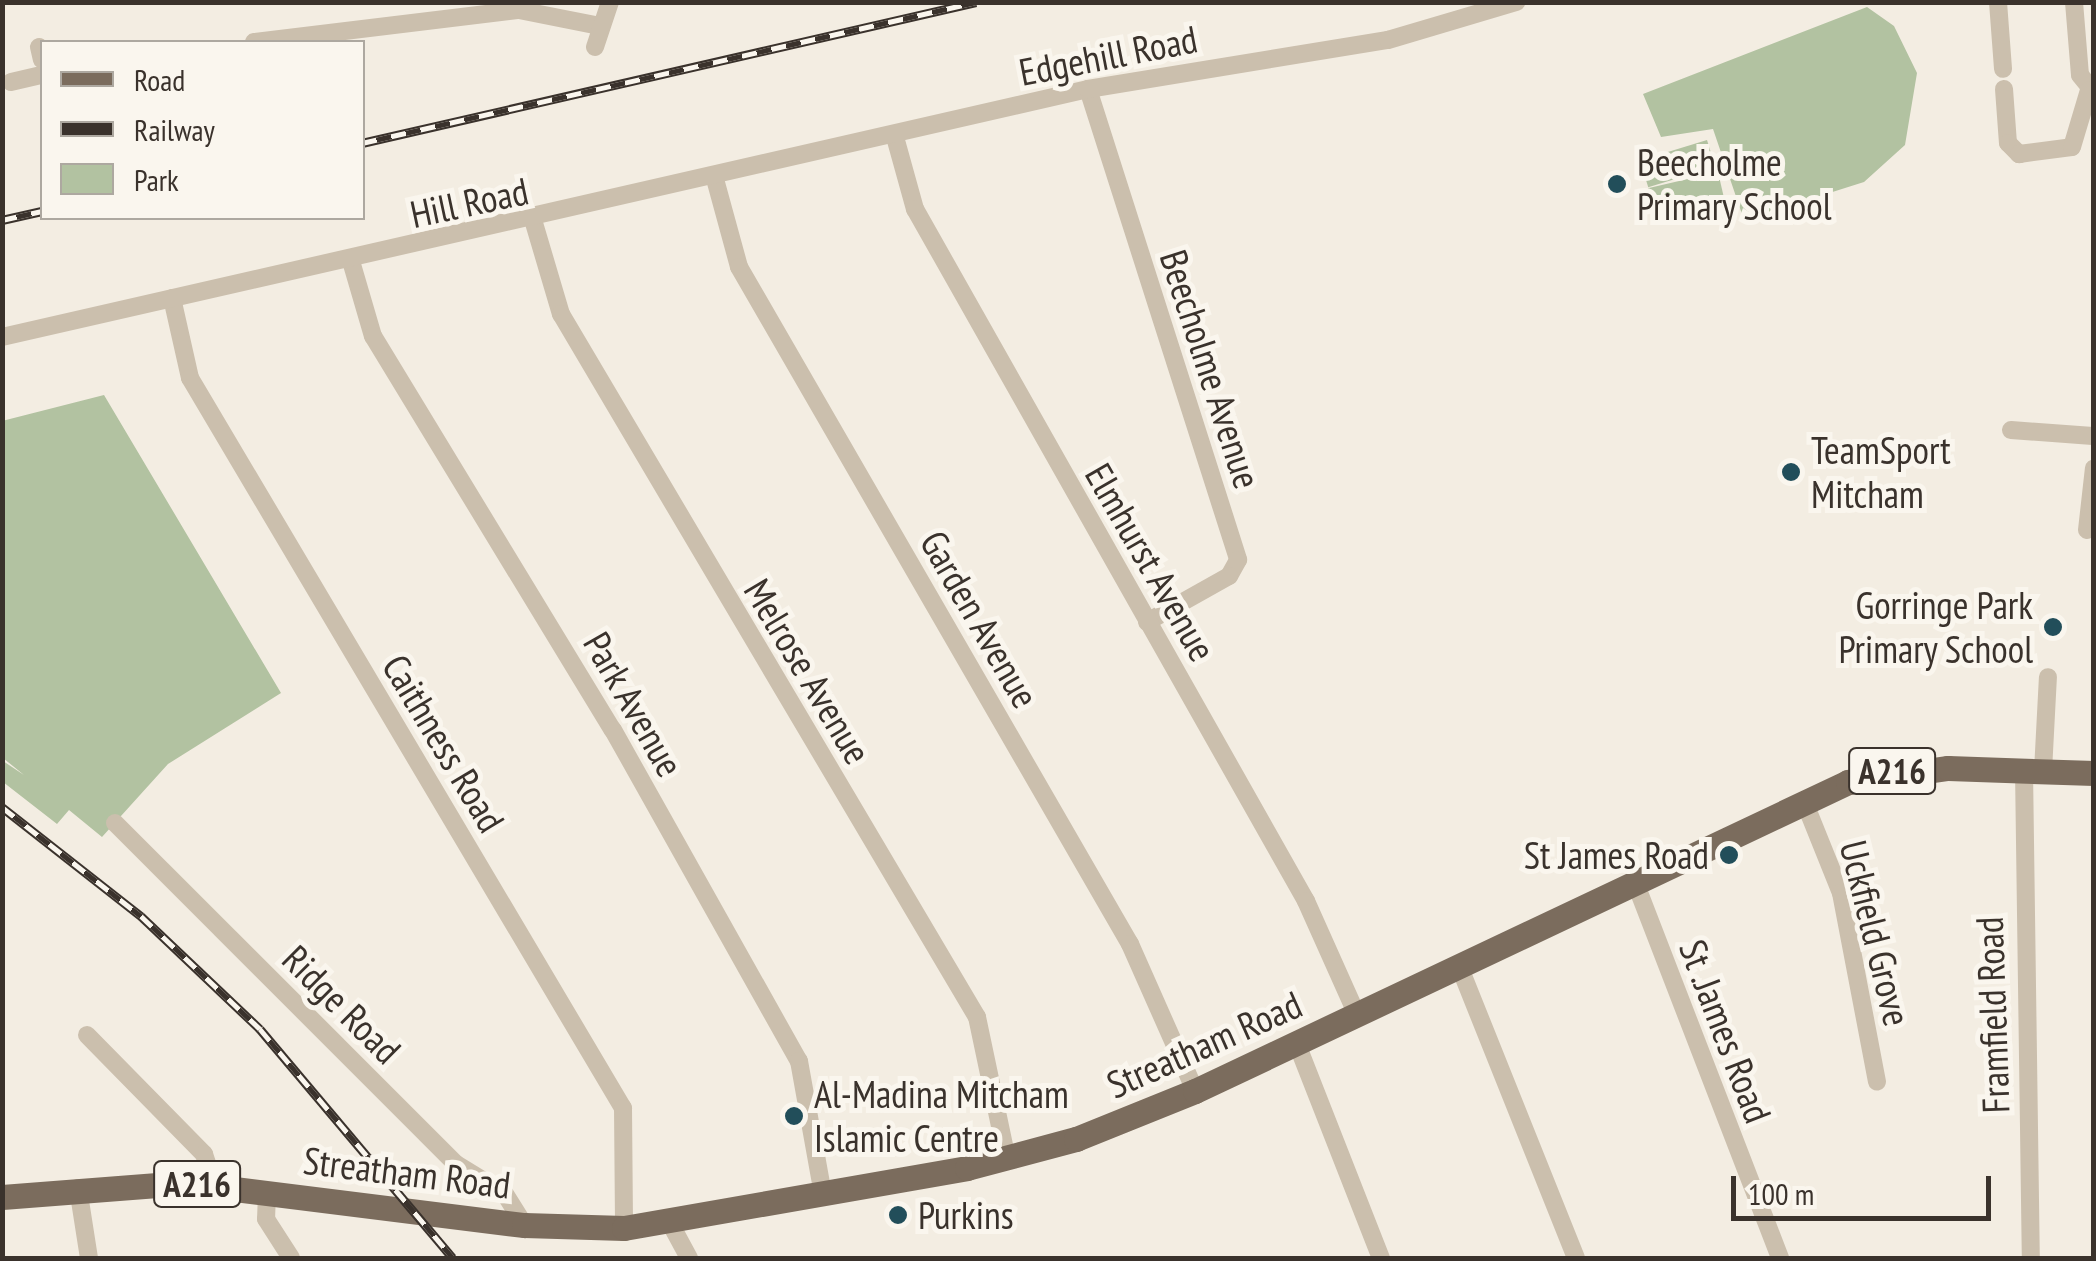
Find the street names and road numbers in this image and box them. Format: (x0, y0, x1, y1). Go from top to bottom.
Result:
street label: Edgehill Road (1015, 15, 1201, 95)
street label: Hill Road (406, 167, 532, 237)
street label: Beecholme Avenue (1151, 244, 1271, 494)
street label: Elmhurst Avenue (1076, 455, 1226, 669)
street label: Garden Avenue (911, 522, 1049, 716)
street label: Melrose Avenue (735, 570, 881, 772)
street label: Park Avenue (574, 623, 694, 785)
street label: Caithness Road (373, 646, 515, 840)
road number: A216 (1847, 741, 1937, 801)
street label: Uckfield Grove (1831, 836, 1921, 1030)
street label: Framfield Road (1966, 916, 2018, 1114)
street label: St .James Road (1670, 933, 1782, 1129)
street label: Ridge Road (274, 936, 410, 1072)
street label: Streatham Road (1100, 981, 1308, 1107)
street label: Streatham Road (301, 1137, 513, 1207)
road number: A216 (152, 1154, 242, 1214)

